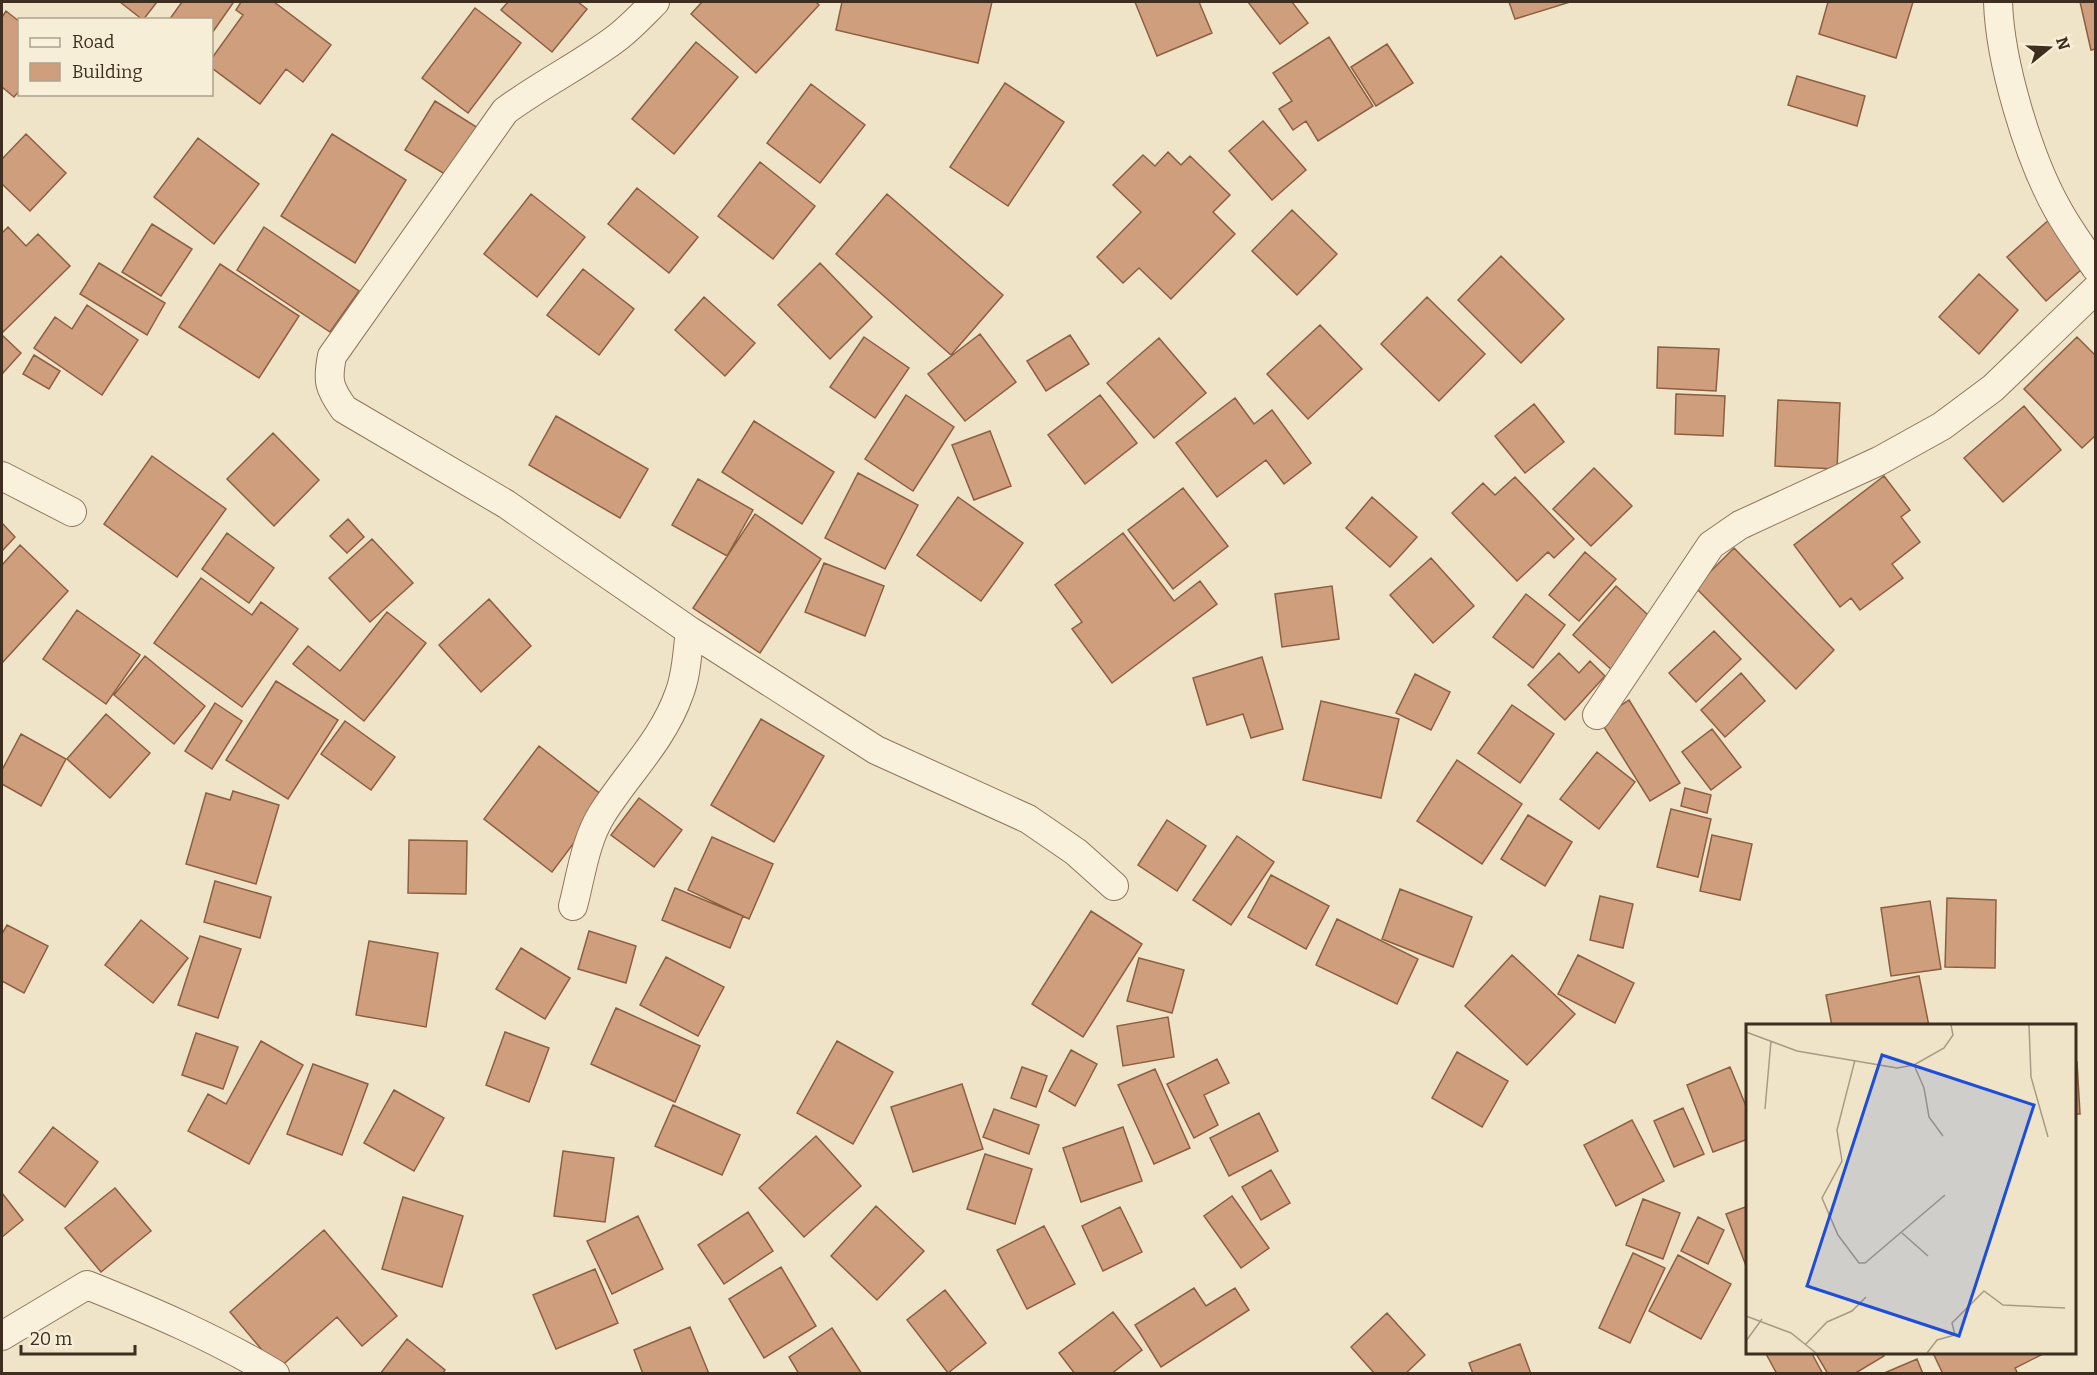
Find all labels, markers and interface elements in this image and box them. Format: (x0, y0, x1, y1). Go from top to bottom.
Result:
legend (18, 18, 213, 96)
north arrow (2019, 18, 2079, 78)
text: Road (72, 31, 115, 53)
text: N (2052, 35, 2074, 52)
text: Building (72, 61, 143, 83)
inset map (1746, 1024, 2076, 1354)
scale bar (21, 1318, 135, 1356)
text: 20 m (30, 1328, 72, 1350)

